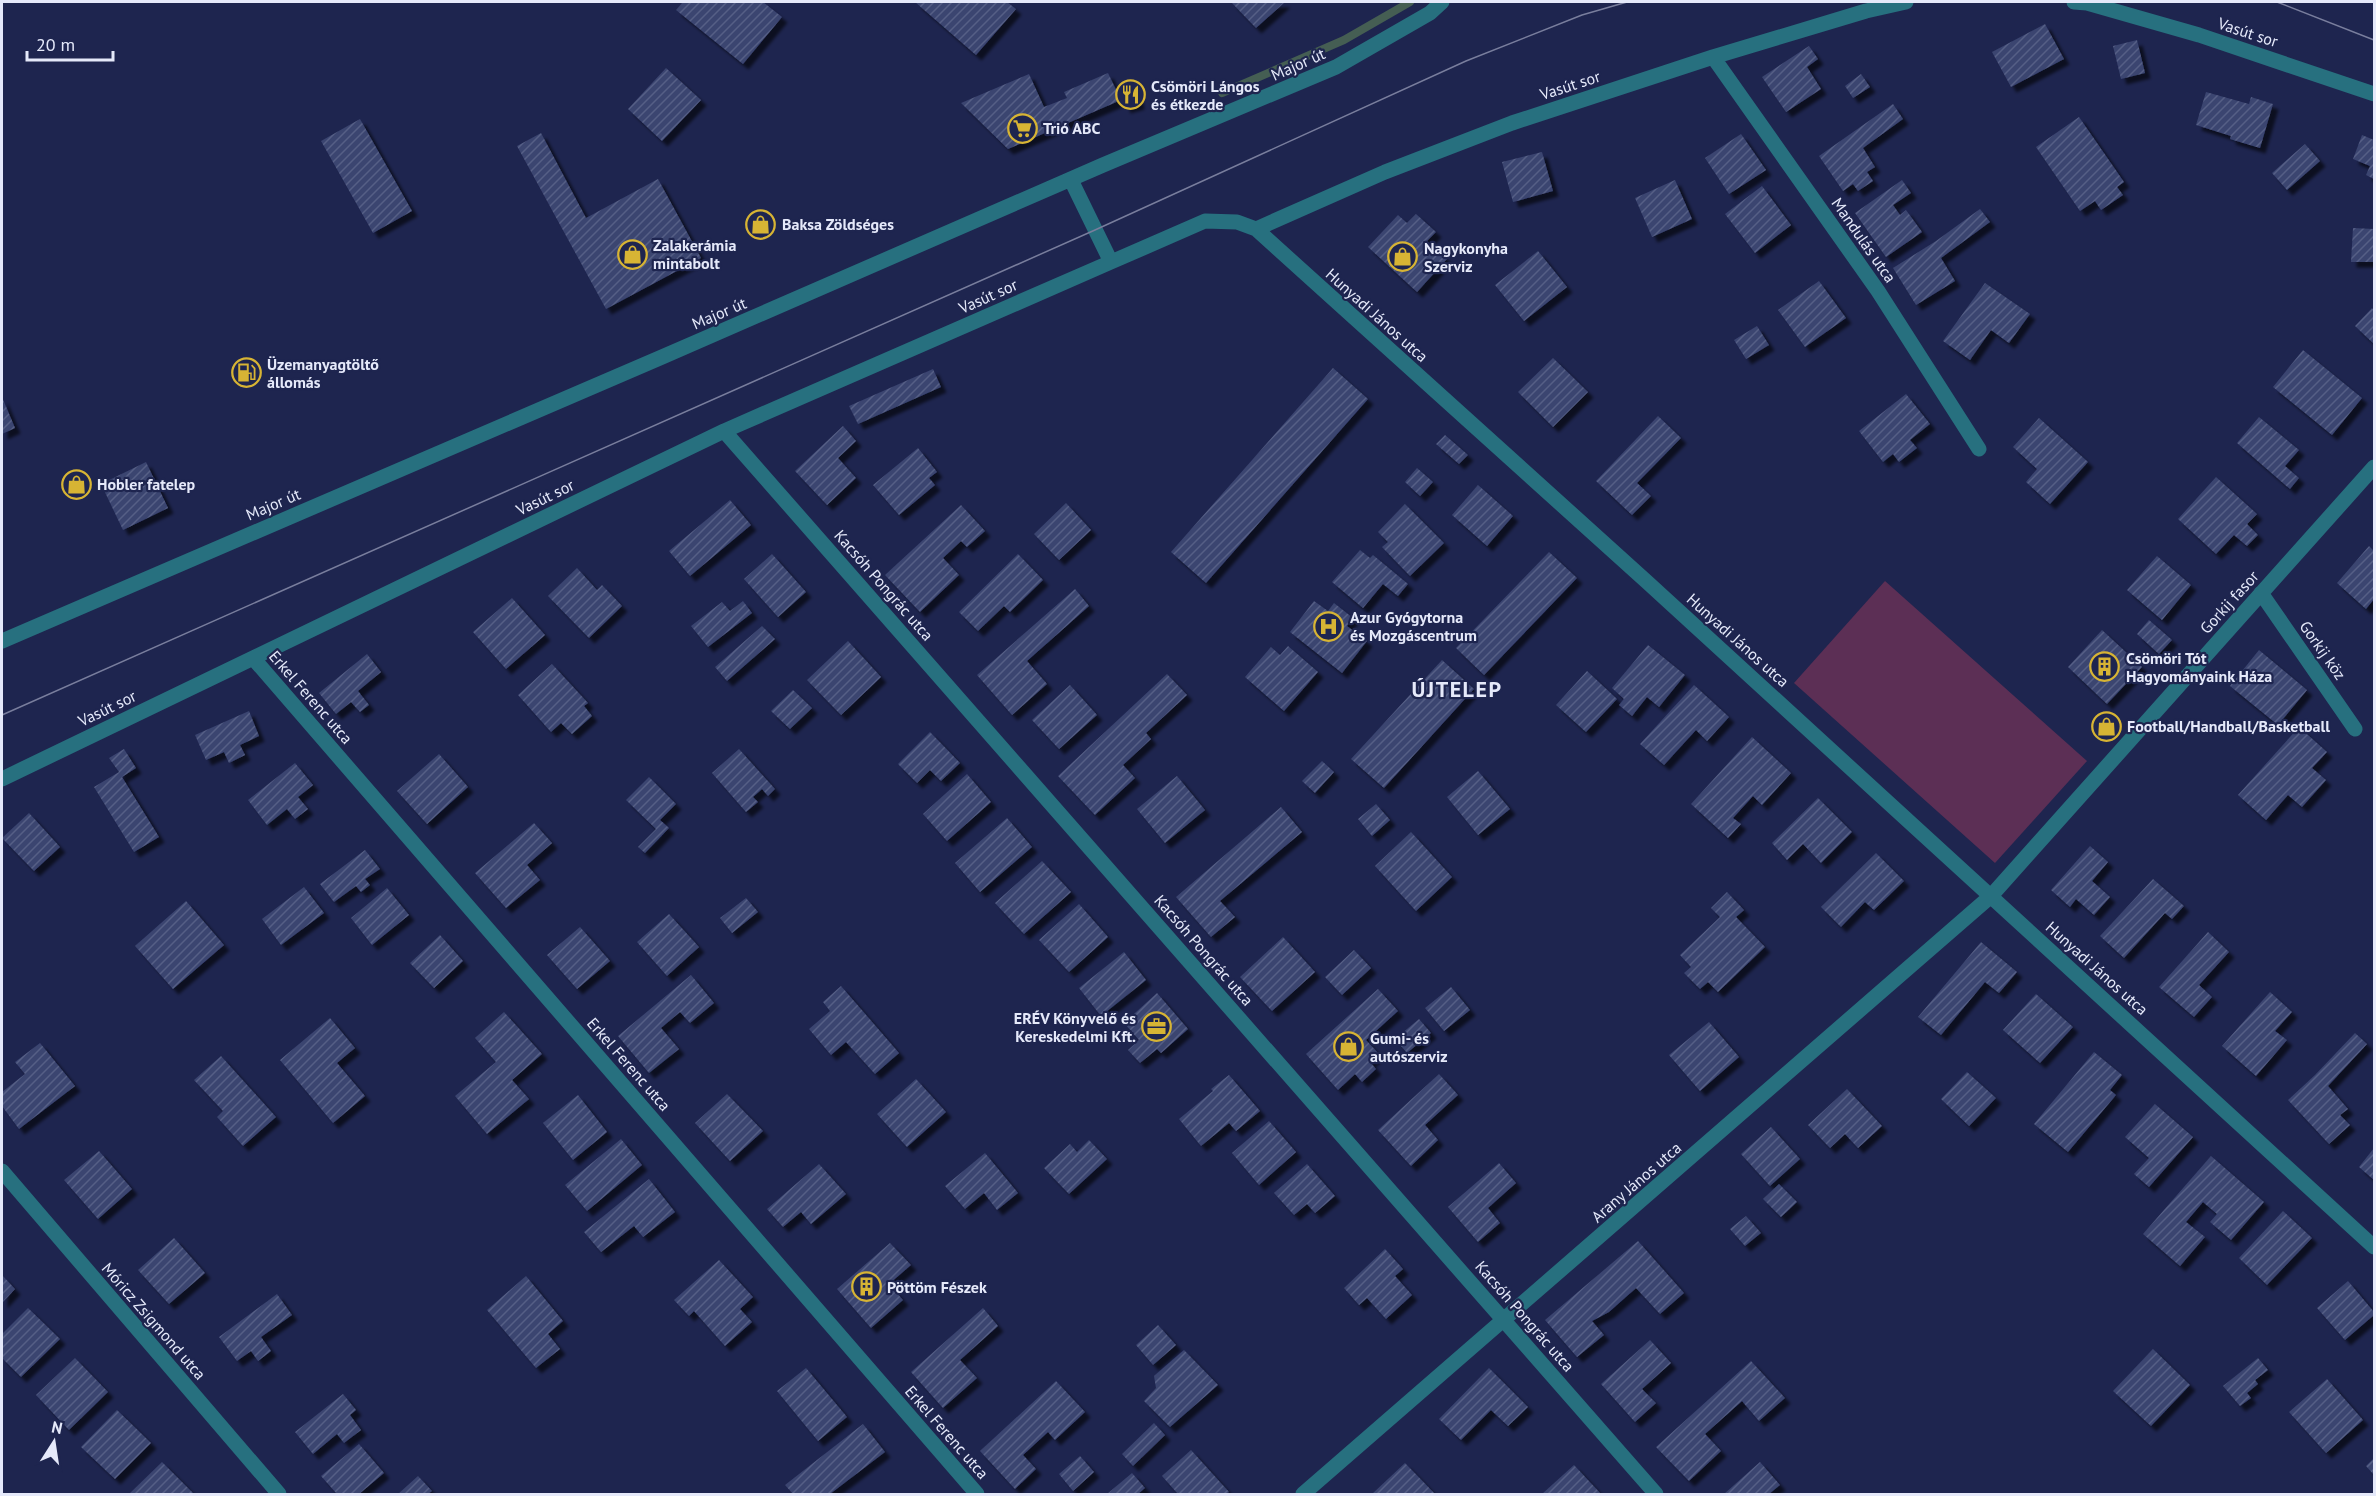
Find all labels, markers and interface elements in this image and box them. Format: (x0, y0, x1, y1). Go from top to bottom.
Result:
street label: Vasút sor (2214, 13, 2281, 51)
scale bar (27, 24, 112, 62)
text: 20 m (36, 33, 75, 56)
street label: Major út (1268, 43, 1329, 85)
street label: Vasút sor (1536, 66, 1603, 104)
place label: Csömöri Lángos és étkezde (1151, 76, 1260, 114)
restaurant icon: Csömöri Lángos és étkezde (1114, 79, 1146, 111)
supermarket icon: Trió ABC (1006, 112, 1038, 144)
place label: Trió ABC (1043, 118, 1100, 138)
street label: Mandulás utca (1827, 194, 1901, 286)
shop icon: Baksa Zöldséges (745, 208, 777, 240)
place label: Baksa Zöldséges (782, 214, 894, 234)
place label: Zalakerámia mintabolt (653, 235, 737, 273)
shop icon: Zalakerámia mintabolt (616, 238, 648, 270)
place label: Nagykonyha Szerviz (1424, 238, 1508, 276)
shop icon: Nagykonyha Szerviz (1387, 241, 1419, 273)
street label: Hunyadi János utca (1322, 264, 1432, 366)
street label: Vasút sor (955, 274, 1021, 318)
street label: Major út (689, 292, 750, 333)
place label: Üzemanyagtöltő állomás (267, 354, 379, 392)
fuel station icon: Üzemanyagtöltő állomás (230, 357, 262, 389)
shop icon: Hobler fatelep (60, 468, 92, 500)
place label: Hobler fatelep (97, 474, 196, 494)
street label: Vasút sor (512, 474, 578, 520)
street label: Major út (243, 483, 304, 524)
street label: Kacsóh Pongrác utca (830, 525, 938, 645)
street label: Gorkij fasor (2195, 566, 2263, 638)
street label: Hunyadi János utca (1683, 589, 1793, 691)
place label: Azur Gyógytorna és Mozgáscentrum (1350, 607, 1477, 645)
hospital icon: Azur Gyógytorna és Mozgáscentrum (1313, 610, 1345, 642)
street label: Gorkij köz (2296, 617, 2350, 683)
street label: Erkel Ferenc utca (265, 646, 357, 748)
place label: Csömöri Tót Hagyományaink Háza (2126, 648, 2272, 686)
building icon: Csömöri Tót Hagyományaink Háza (2089, 651, 2121, 683)
district label: ÚJTELEP (1412, 675, 1503, 703)
street label: Vasút sor (74, 685, 140, 731)
shop icon: Football/Handball/Basketball (2090, 710, 2122, 742)
place label: Football/Handball/Basketball (2127, 716, 2330, 736)
street label: Kacsóh Pongrác utca (1150, 890, 1258, 1010)
street label: Hunyadi János utca (2042, 917, 2152, 1019)
place label: ERÉV Könyvelő és Kereskedelmi Kft. (1014, 1008, 1136, 1046)
office icon: ERÉV Könyvelő és Kereskedelmi Kft. (1141, 1011, 1173, 1043)
street label: Erkel Ferenc utca (583, 1013, 675, 1115)
place label: Gumi- és autószerviz (1370, 1028, 1448, 1066)
shop icon: Gumi- és autószerviz (1333, 1031, 1365, 1063)
street label: Arany János utca (1587, 1138, 1685, 1226)
street label: Kacsóh Pongrác utca (1471, 1256, 1579, 1376)
street label: Móricz Zsigmond utca (98, 1258, 210, 1384)
building icon: Pöttöm Fészek (850, 1271, 882, 1303)
place label: Pöttöm Fészek (887, 1277, 987, 1297)
street label: Erkel Ferenc utca (901, 1381, 993, 1483)
north arrow (24, 1412, 84, 1472)
text: N (50, 1416, 64, 1438)

